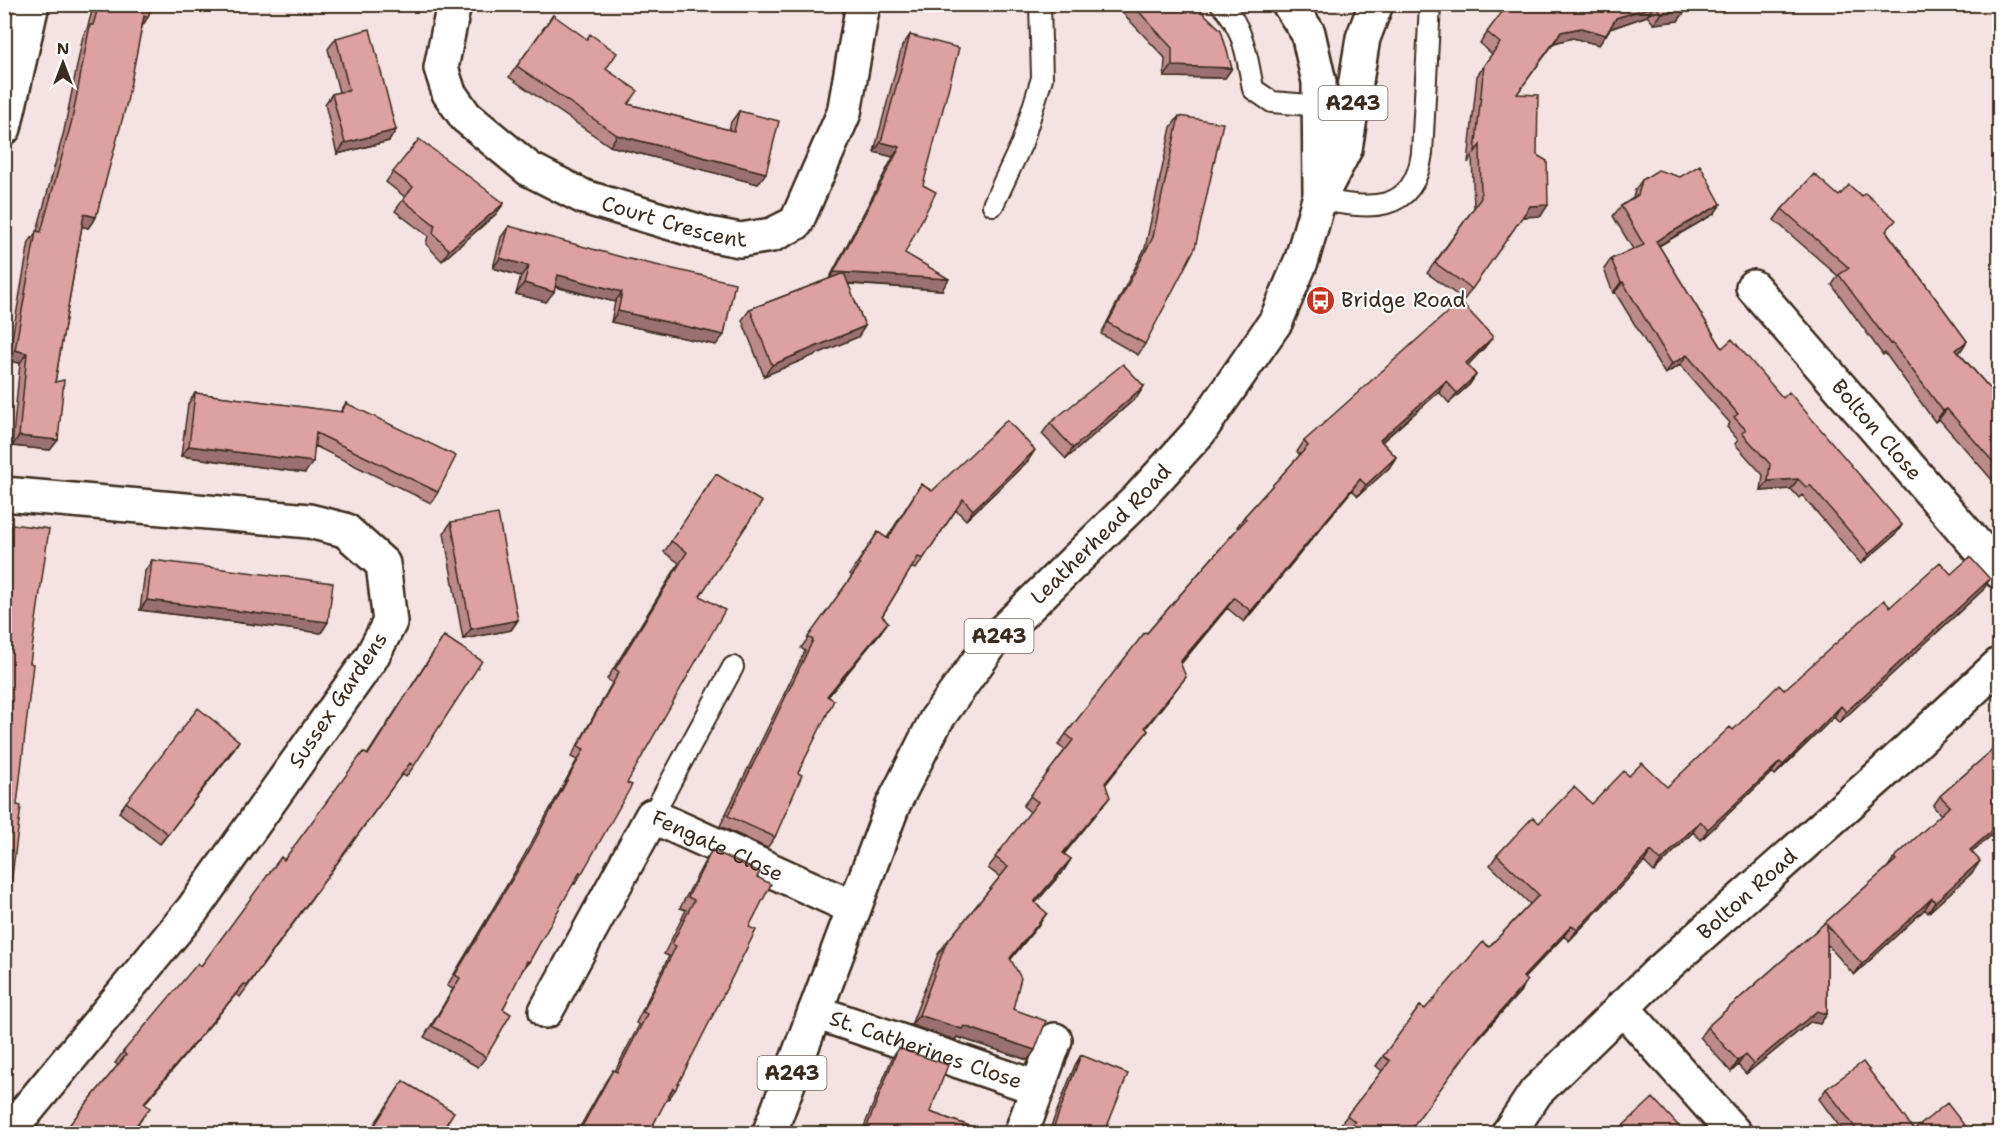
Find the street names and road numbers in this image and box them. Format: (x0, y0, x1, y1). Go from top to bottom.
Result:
road number: A243 (1318, 86, 1388, 120)
street label: Court Crescent (598, 189, 748, 254)
street label: Bolton Close (1825, 373, 1928, 486)
street label: Leatherhead Road (1024, 458, 1177, 611)
road number: A243 (964, 619, 1034, 653)
street label: Sussex Gardens (282, 626, 394, 774)
street label: Fengate Close (647, 804, 788, 888)
street label: Bolton Road (1691, 842, 1803, 946)
street label: St. Catherines Close (826, 1004, 1026, 1096)
road number: A243 (758, 1056, 826, 1090)

